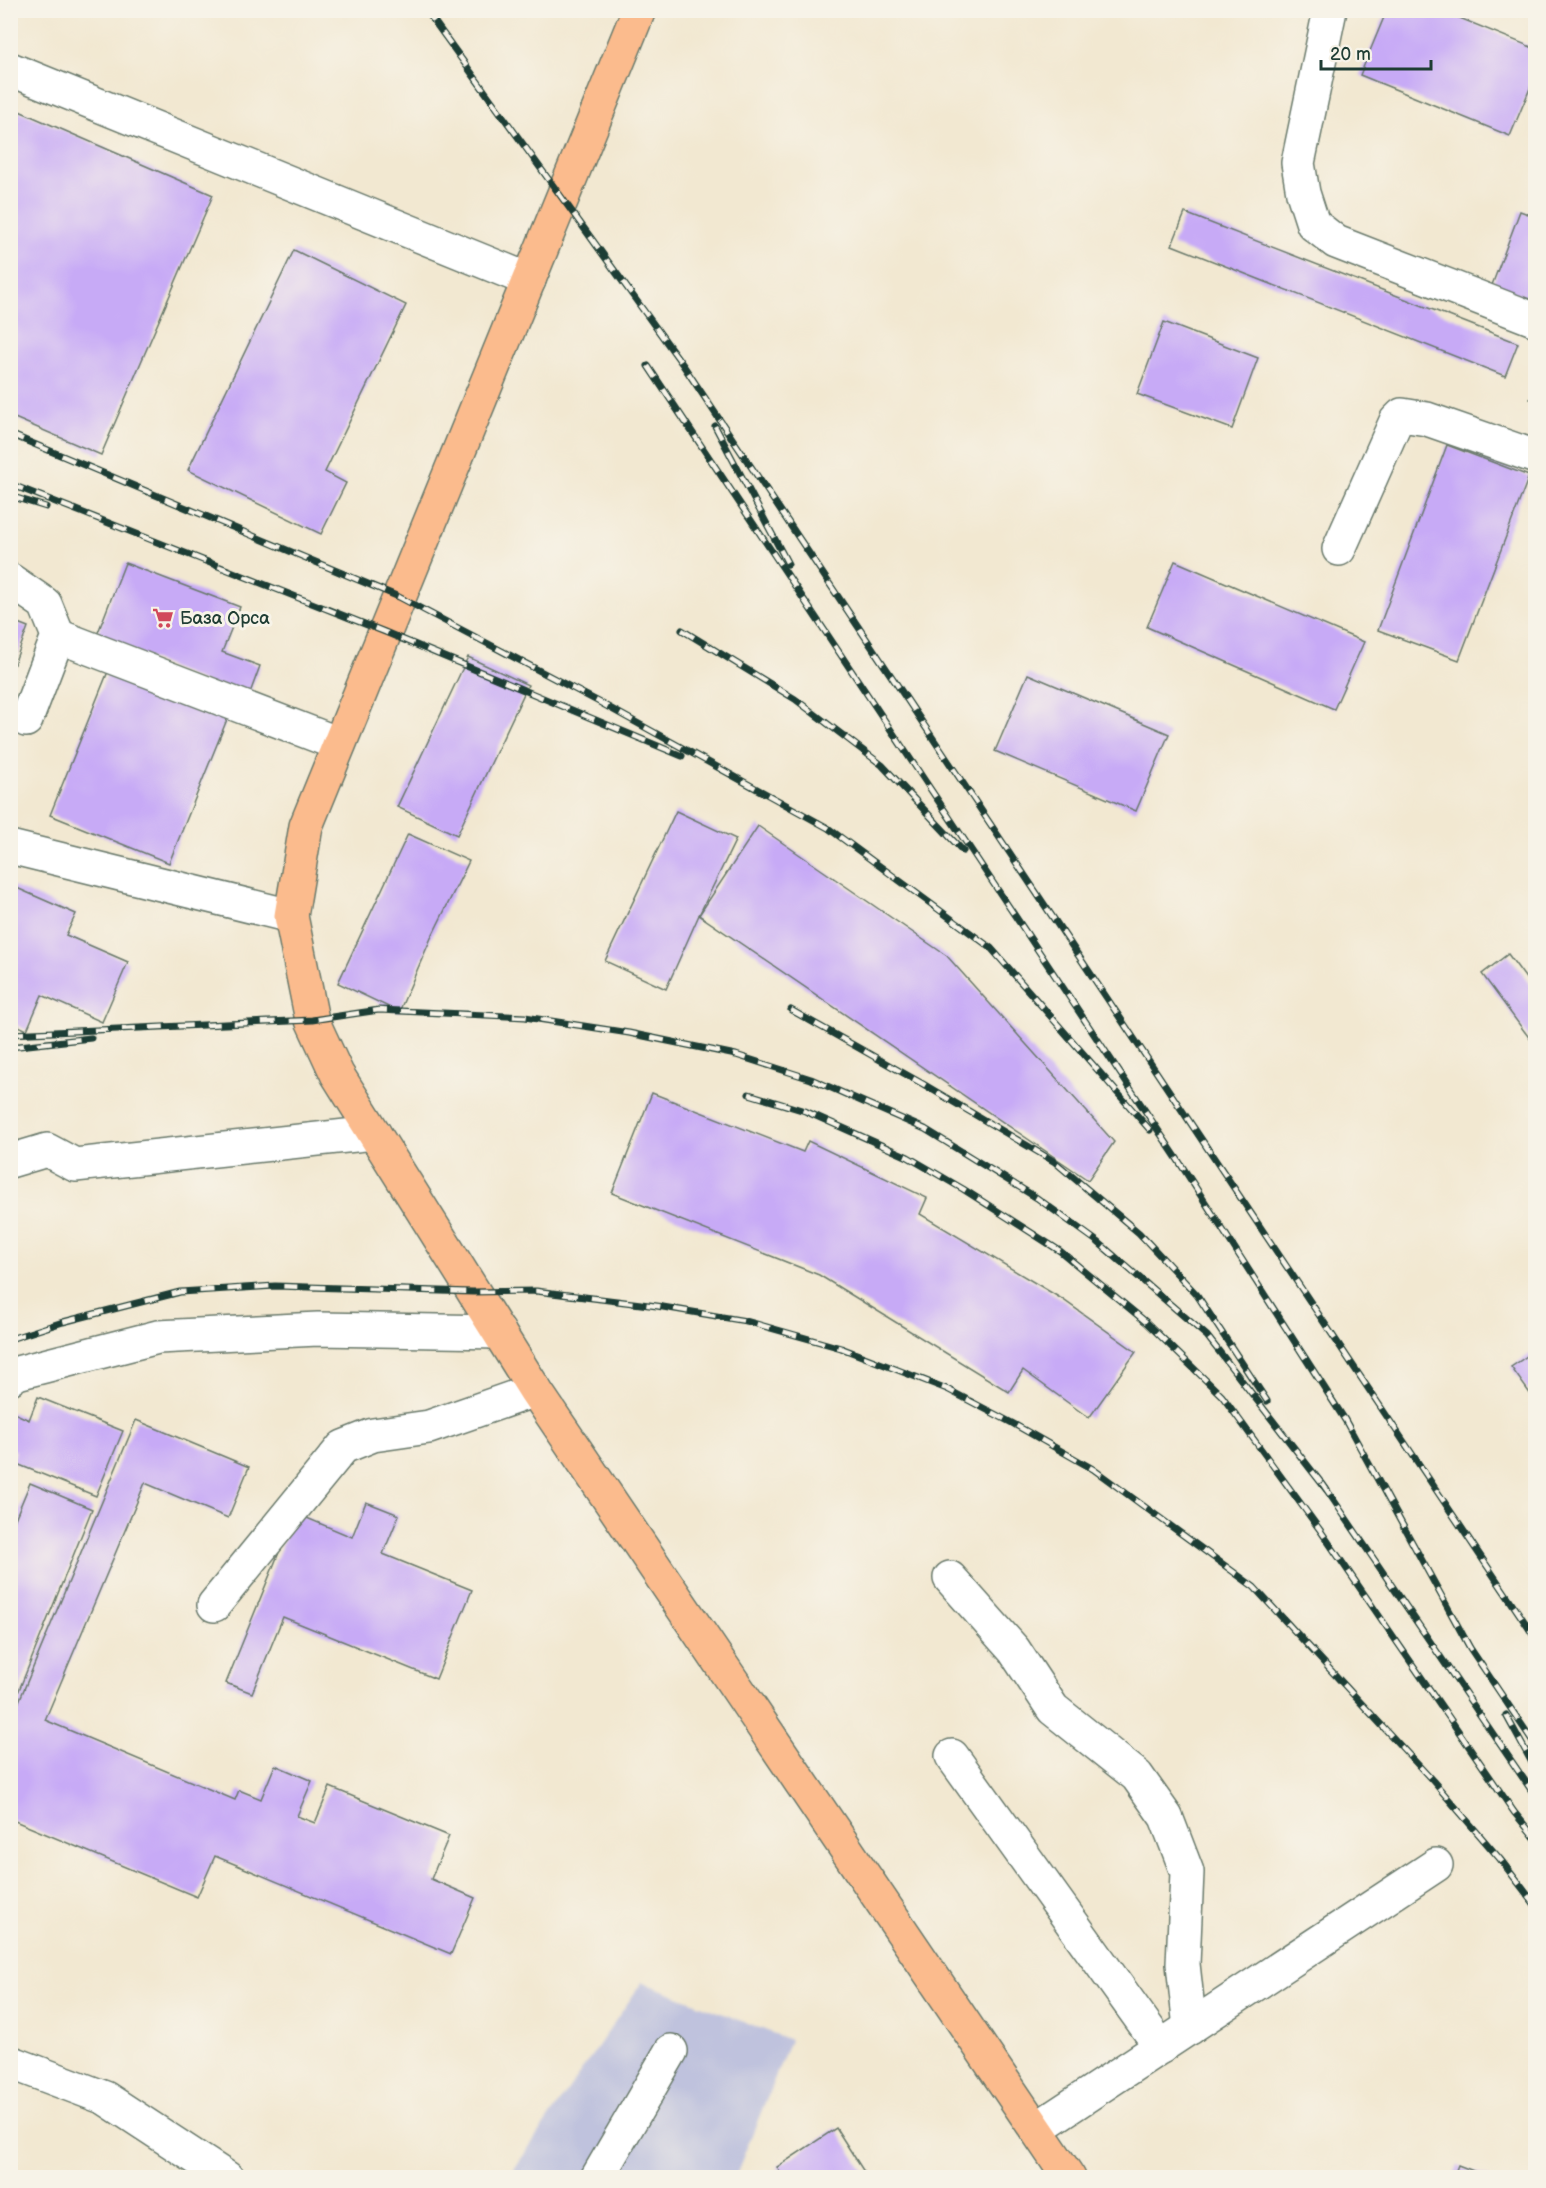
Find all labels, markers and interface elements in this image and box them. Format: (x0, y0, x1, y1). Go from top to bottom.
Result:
scale bar (1321, 33, 1430, 71)
text: 20 m (1330, 44, 1371, 65)
supermarket icon: База Орса (151, 606, 175, 630)
place label: База Орса (180, 608, 270, 629)

